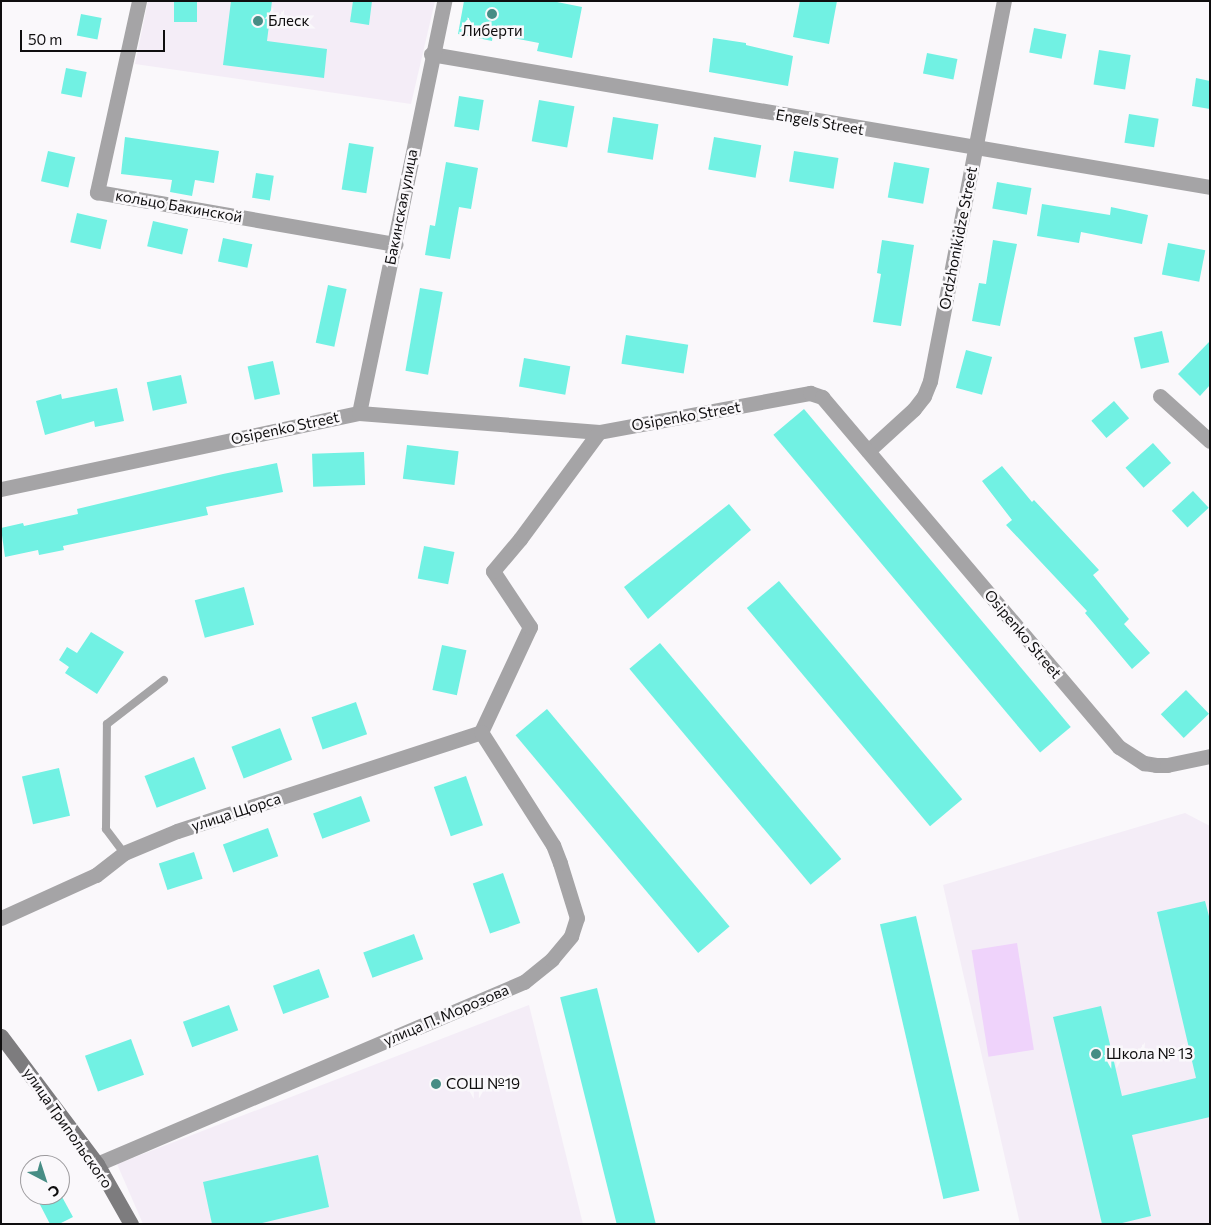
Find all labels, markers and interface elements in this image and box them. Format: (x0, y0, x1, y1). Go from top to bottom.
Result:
marker: Либерти (486, 8, 498, 20)
place label: Блеск (268, 12, 309, 30)
marker: Блеск (252, 15, 264, 27)
scale bar (22, 20, 168, 52)
place label: Либерти (461, 22, 523, 40)
text: 50 m (28, 30, 62, 48)
street label: Engels Street (774, 105, 866, 139)
street label: Бакинская улица (381, 148, 421, 266)
street label: Ordzhonikidze Street (935, 165, 981, 311)
street label: кольцо Бакинской (114, 186, 244, 226)
street label: Osipenko Street (630, 398, 742, 434)
street label: Osipenko Street (229, 408, 341, 448)
street label: Osipenko Street (981, 586, 1065, 682)
street label: улица Щорса (189, 789, 283, 835)
street label: улица П. Морозова (381, 980, 511, 1050)
place label: Школа № 13 (1106, 1045, 1193, 1063)
marker: Школа № 13 (1090, 1048, 1102, 1060)
street label: улица Трипольского (20, 1064, 116, 1192)
place label: СОШ №19 (446, 1075, 520, 1093)
marker: СОШ №19 (430, 1078, 442, 1090)
north arrow (20, 1155, 70, 1205)
text: С (45, 1182, 63, 1201)

